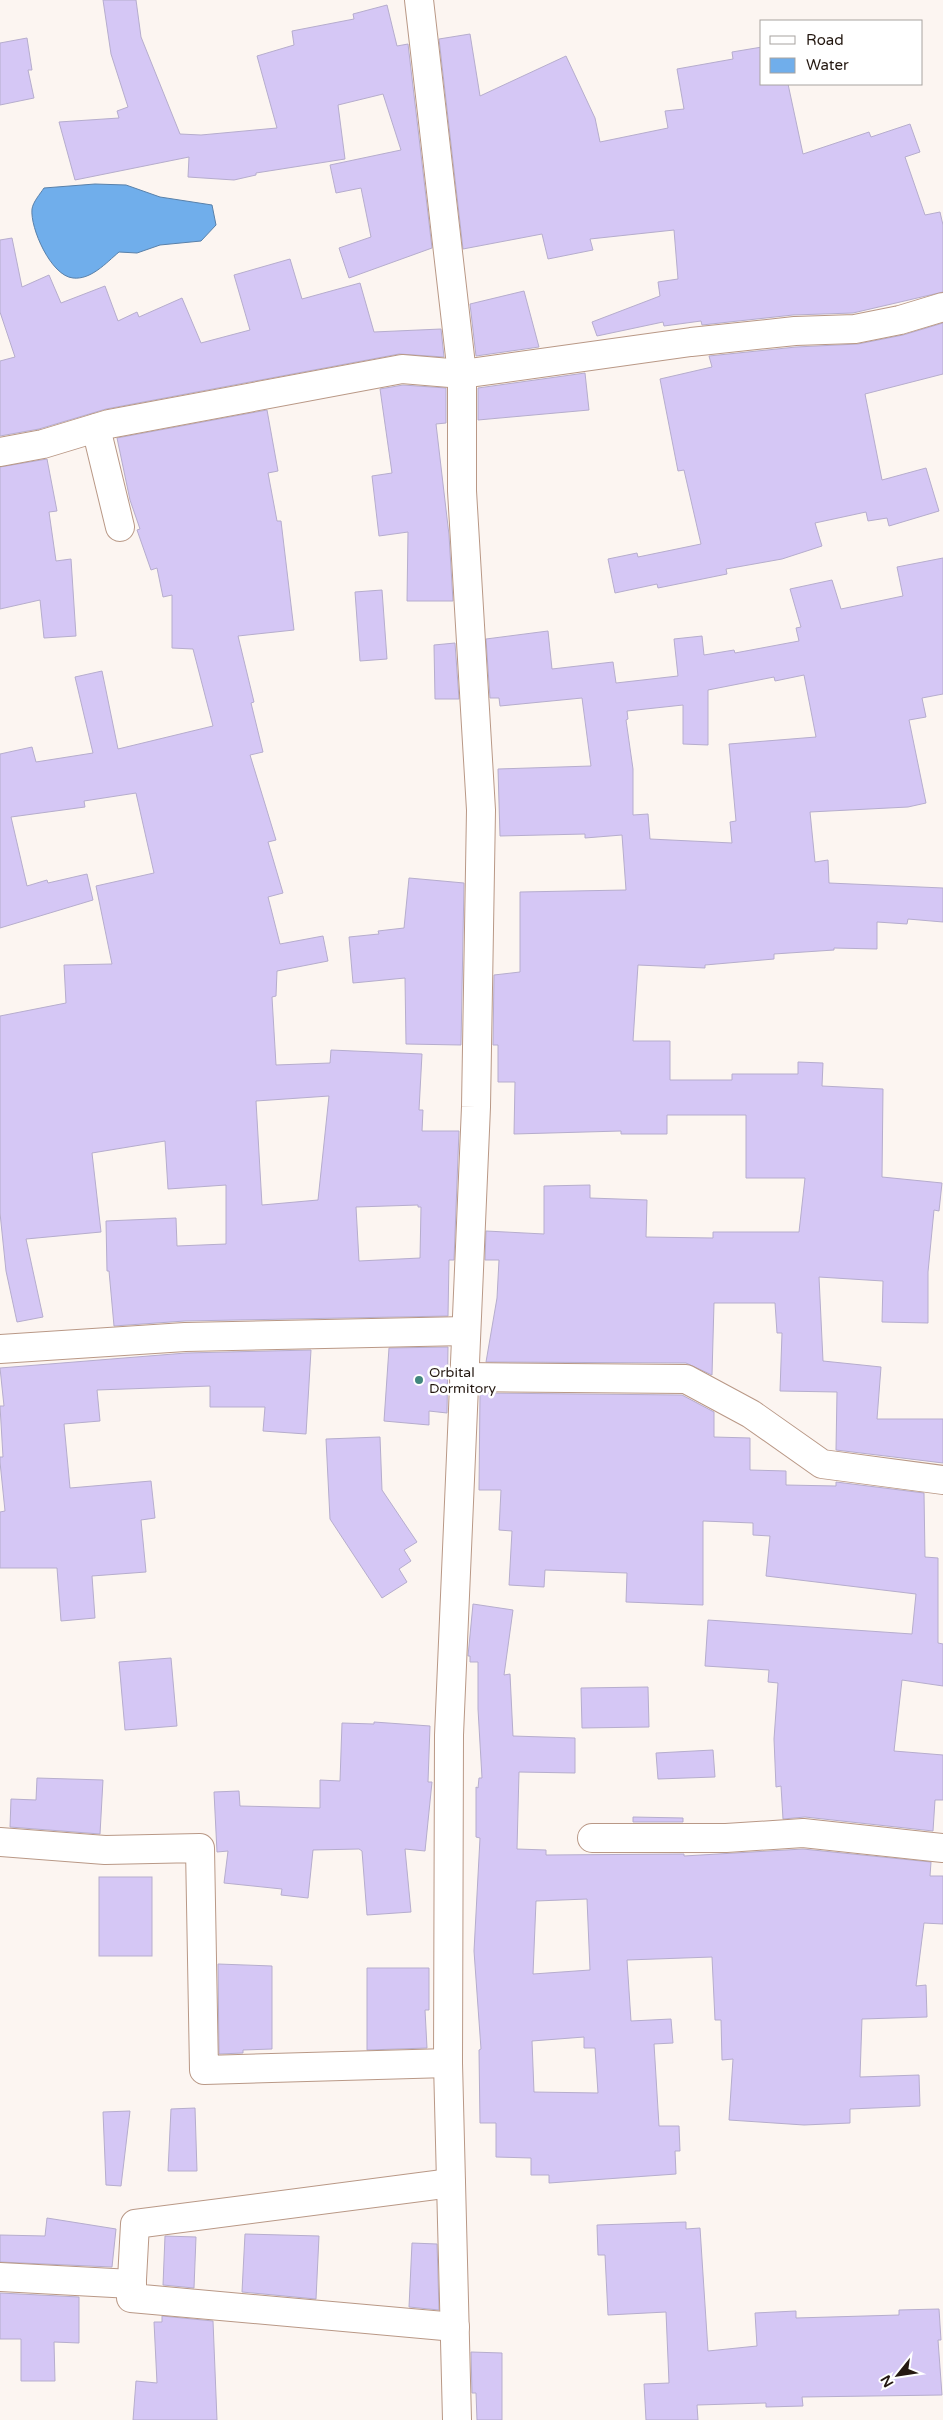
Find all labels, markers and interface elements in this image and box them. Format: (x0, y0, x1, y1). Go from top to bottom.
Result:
legend (760, 20, 923, 85)
text: Road (806, 31, 844, 49)
text: Water (806, 56, 849, 74)
place label: Orbital Dormitory (429, 1364, 497, 1397)
marker: Orbital Dormitory (413, 1374, 425, 1386)
north arrow (873, 2350, 923, 2400)
text: N (877, 2372, 897, 2390)

